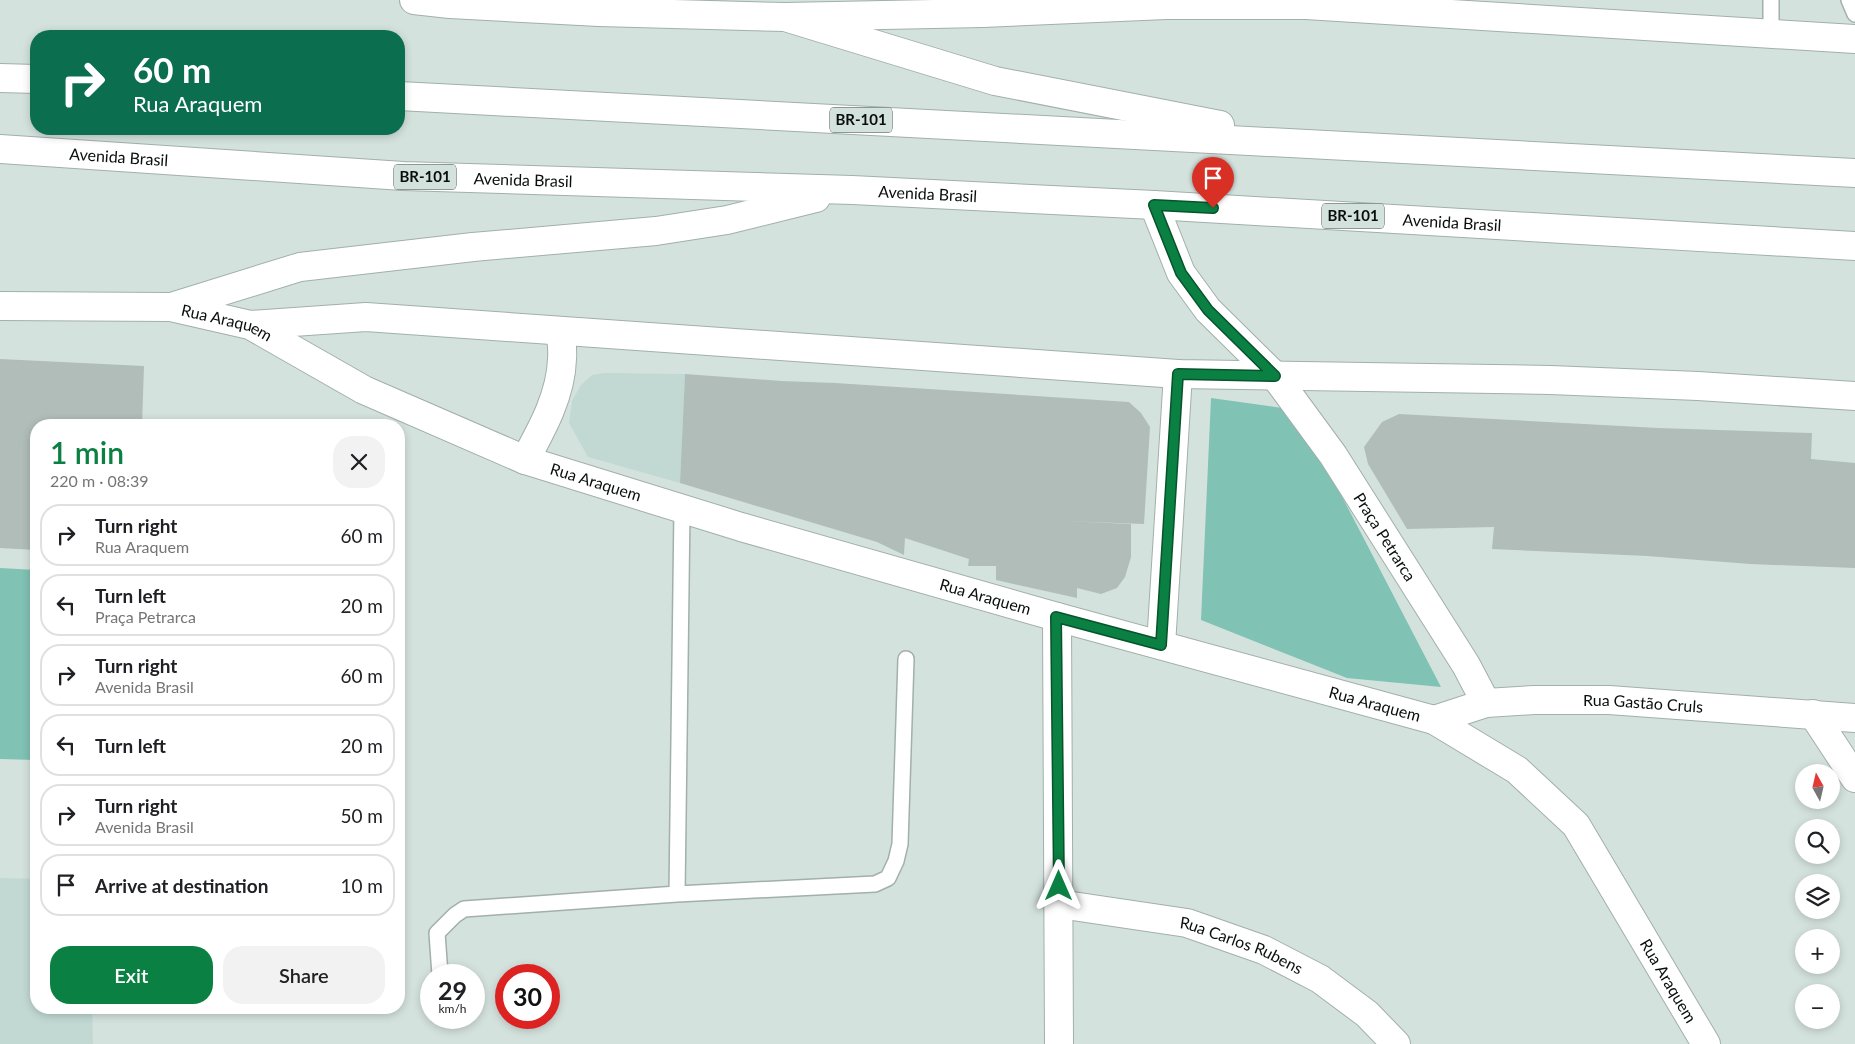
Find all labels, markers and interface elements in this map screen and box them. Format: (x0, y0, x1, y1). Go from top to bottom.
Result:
text: 60 m (133, 48, 211, 90)
icon: right (50, 50, 115, 115)
text: Rua Araquem (133, 90, 262, 117)
road number: BR-101 (830, 108, 892, 132)
street label: Avenida Brasil (69, 144, 169, 169)
pin (1192, 157, 1234, 208)
road number: BR-101 (394, 164, 456, 190)
icon: arrive (1199, 164, 1227, 192)
street label: Avenida Brasil (473, 168, 573, 190)
street label: Avenida Brasil (878, 181, 978, 205)
road number: BR-101 (1322, 204, 1384, 228)
street label: Avenida Brasil (1402, 210, 1502, 234)
street label: Rua Araquem (180, 300, 276, 345)
text: 1 min (50, 434, 124, 470)
button: close (333, 436, 385, 488)
street label: Rua Araquem (548, 458, 644, 505)
text: 220 m · 08:39 (50, 471, 149, 490)
street label: Praça Petrarca (1350, 489, 1420, 584)
text: Turn right (95, 514, 177, 537)
icon: right (52, 521, 80, 549)
text: 60 m (340, 524, 383, 547)
text: Rua Araquem (95, 537, 189, 556)
street label: Rua Araquem (938, 574, 1033, 618)
text: Turn left (95, 584, 166, 607)
icon: left (52, 591, 80, 619)
text: 20 m (340, 594, 383, 617)
text: Praça Petrarca (95, 607, 196, 626)
text: Turn right (95, 654, 177, 677)
icon: right (52, 661, 80, 689)
text: 60 m (340, 664, 383, 687)
text: Avenida Brasil (95, 677, 194, 696)
street label: Rua Araquem (1327, 682, 1423, 725)
street label: Rua Gastão Cruls (1583, 690, 1704, 716)
icon: left (52, 731, 80, 759)
text: Turn left (95, 734, 166, 757)
text: 20 m (340, 734, 383, 757)
north arrow (1795, 764, 1840, 809)
map controls (1795, 764, 1840, 1029)
text: Turn right (95, 794, 177, 817)
icon: right (52, 801, 80, 829)
text: 50 m (340, 804, 383, 827)
text: Avenida Brasil (95, 817, 194, 836)
button: search (1795, 819, 1840, 864)
position arrow (1032, 859, 1084, 911)
icon: arrive (52, 871, 80, 899)
text: Arrive at destination (95, 874, 268, 897)
text: 10 m (340, 874, 383, 897)
button: layers (1795, 874, 1840, 919)
street label: Rua Carlos Rubens (1179, 912, 1306, 978)
button: + (1795, 929, 1840, 974)
street label: Rua Araquem (1637, 935, 1701, 1026)
button: Exit (50, 946, 213, 1004)
button: Share (223, 946, 385, 1004)
speed limit sign: 30 (495, 964, 560, 1029)
text: 29 (438, 975, 467, 1005)
button: − (1795, 984, 1840, 1029)
text: km/h (438, 1001, 467, 1016)

